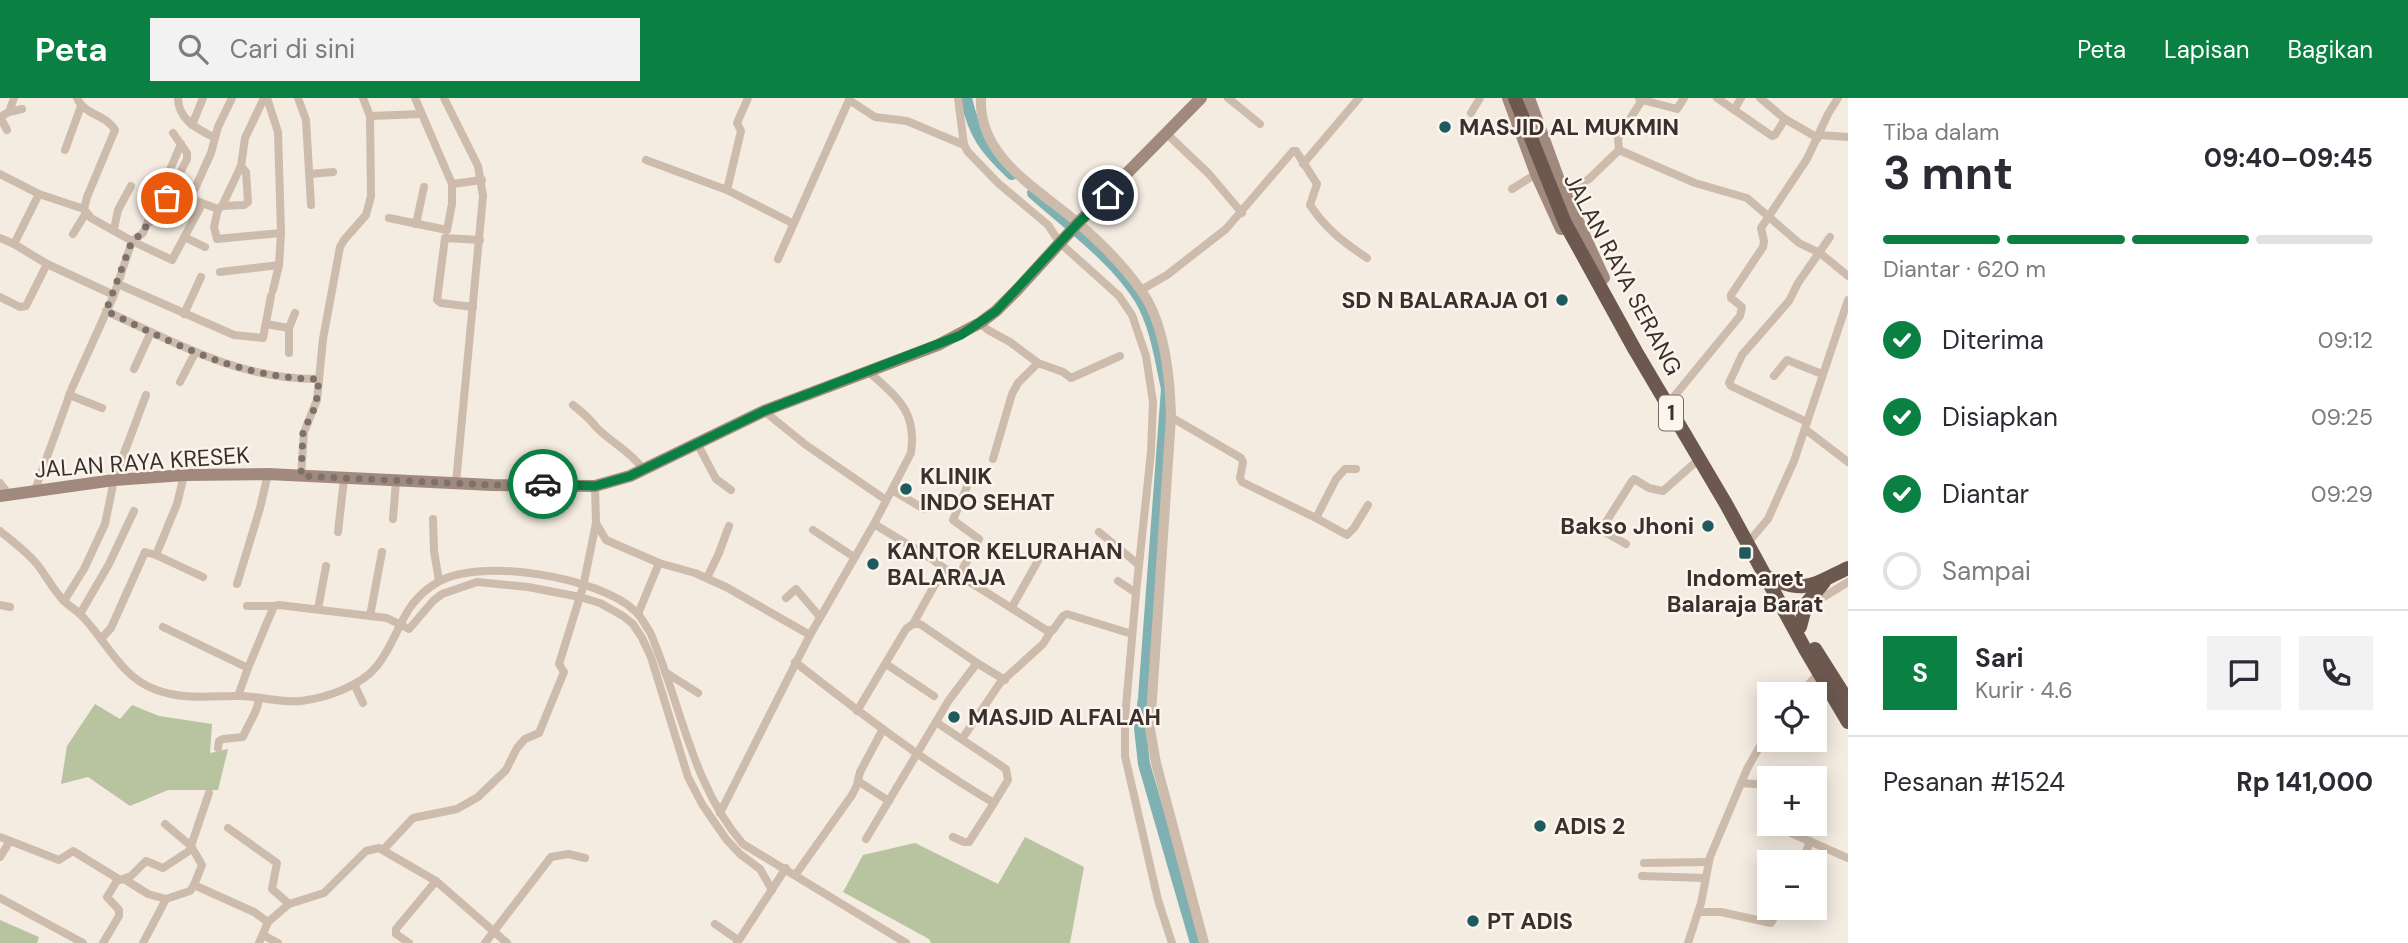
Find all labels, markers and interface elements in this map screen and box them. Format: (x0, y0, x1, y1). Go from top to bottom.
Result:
search box (150, 18, 640, 81)
text: Peta (35, 28, 108, 71)
icon: search (174, 30, 212, 68)
text: Cari di sini (230, 32, 355, 66)
text: Peta (2077, 34, 2126, 65)
text: Lapisan (2164, 34, 2249, 65)
text: Bagikan (2287, 34, 2373, 65)
place label: MASJID AL MUKMIN (1459, 112, 1679, 142)
text: Tiba dalam (1883, 117, 2000, 147)
marker: MASJID AL MUKMIN (1437, 119, 1453, 135)
text: 09:40–09:45 (2204, 141, 2373, 175)
text: 3 mnt (1883, 143, 2013, 203)
pin (1078, 165, 1138, 225)
pin (137, 168, 197, 228)
street label: JALAN RAYA SERANG (1557, 168, 1689, 380)
icon: home (1089, 176, 1127, 214)
icon: bag (148, 179, 186, 217)
text: Diantar · 620 m (1883, 254, 2046, 284)
place label: SD N BALARAJA 01 (1341, 285, 1548, 315)
marker: SD N BALARAJA 01 (1554, 292, 1570, 308)
icon: check (1883, 321, 1921, 359)
text: Diterima (1942, 323, 2044, 357)
text: 09:12 (2318, 325, 2373, 355)
road number: 1 (1659, 396, 1683, 430)
icon: check (1883, 398, 1921, 436)
text: Disiapkan (1942, 400, 2058, 434)
text: 09:25 (2311, 402, 2373, 432)
street label: JALAN RAYA KRESEK (33, 440, 251, 484)
courier (508, 449, 578, 519)
place label: KLINIK INDO SEHAT (920, 461, 1055, 517)
icon: car (524, 465, 562, 503)
icon: check (1883, 475, 1921, 513)
text: Diantar (1942, 477, 2029, 511)
text: 09:29 (2311, 479, 2373, 509)
marker: KLINIK INDO SEHAT (898, 481, 914, 497)
place label: Bakso Jhoni (1560, 511, 1694, 541)
marker: Bakso Jhoni (1700, 518, 1716, 534)
place label: KANTOR KELURAHAN BALARAJA (887, 536, 1123, 592)
marker: Indomaret Balaraja Barat (1737, 545, 1753, 561)
text: Sampai (1942, 554, 2031, 588)
marker: KANTOR KELURAHAN BALARAJA (865, 556, 881, 572)
place label: Indomaret Balaraja Barat (1667, 563, 1823, 619)
button: chat (2207, 636, 2281, 710)
button: phone (2299, 636, 2373, 710)
text: Sari (1975, 641, 2024, 675)
text: S (1912, 656, 1928, 690)
text: Kurir · 4.6 (1975, 675, 2073, 705)
map controls (1757, 682, 1827, 920)
button: locate (1757, 682, 1827, 752)
place label: MASJID ALFALAH (968, 702, 1161, 732)
marker: MASJID ALFALAH (946, 709, 962, 725)
text: Pesanan #1524 (1883, 765, 2065, 799)
text: Rp 141,000 (2236, 765, 2373, 799)
button: + (1757, 766, 1827, 836)
place label: ADIS 2 (1554, 811, 1625, 841)
marker: ADIS 2 (1532, 818, 1548, 834)
button: − (1757, 850, 1827, 920)
place label: PT ADIS (1487, 906, 1573, 936)
marker: PT ADIS (1465, 913, 1481, 929)

